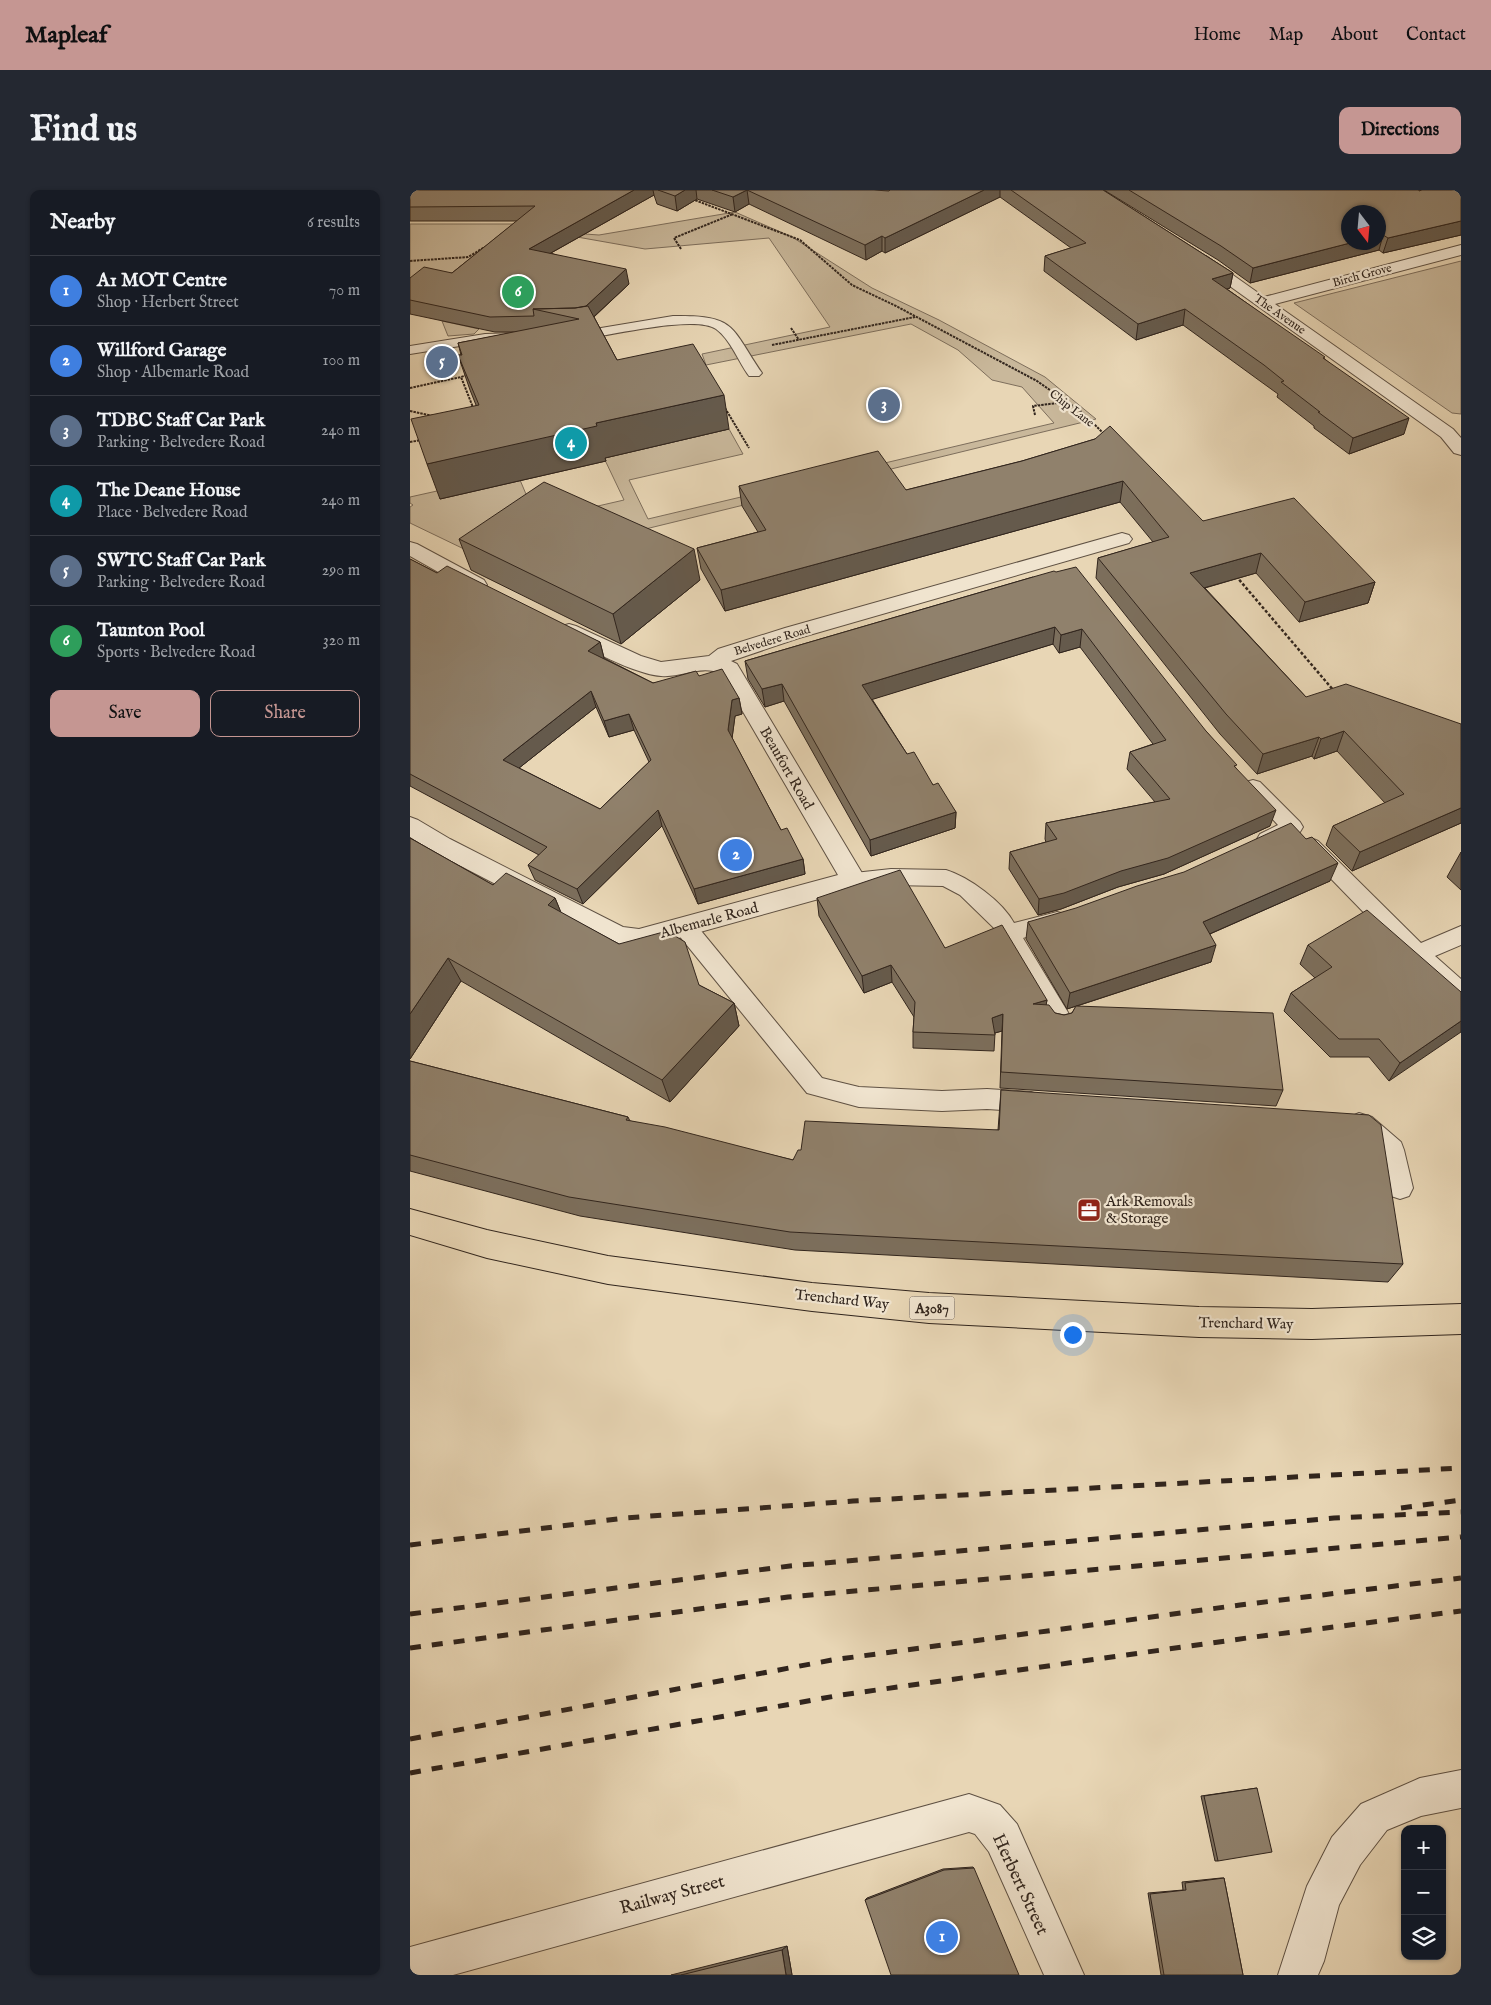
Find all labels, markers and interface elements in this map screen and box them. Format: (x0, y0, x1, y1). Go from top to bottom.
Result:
text: Mapleaf (25, 20, 107, 51)
text: Home (1194, 24, 1241, 47)
text: Map (1269, 24, 1303, 47)
text: About (1331, 24, 1378, 47)
text: Contact (1406, 24, 1466, 47)
button: Directions (1339, 107, 1461, 154)
text: Find us (30, 108, 137, 153)
north arrow (1341, 205, 1386, 250)
text: Nearby (50, 209, 115, 236)
text: 6 results (307, 213, 360, 233)
street label: Birch Grove (1331, 260, 1394, 291)
text: A1 MOT Centre (97, 269, 227, 293)
pin: 6 (502, 273, 534, 311)
text: 1 (63, 281, 69, 301)
text: 70 m (329, 281, 360, 301)
street label: The Avenue (1251, 291, 1309, 338)
text: Shop · Herbert Street (97, 293, 239, 313)
text: Willford Garage (97, 339, 226, 363)
pin: 5 (426, 343, 458, 381)
text: 2 (62, 351, 70, 371)
text: 100 m (323, 351, 360, 371)
text: Shop · Albemarle Road (97, 363, 249, 383)
pin: 3 (868, 386, 900, 424)
street label: Chip Lane (1046, 386, 1098, 432)
text: TDBC Staff Car Park (97, 409, 265, 433)
text: 3 (63, 421, 69, 441)
text: 240 m (321, 421, 360, 441)
pin: 4 (555, 424, 587, 462)
text: Parking · Belvedere Road (97, 433, 265, 453)
text: The Deane House (97, 479, 240, 503)
text: 4 (62, 491, 70, 511)
text: 240 m (321, 491, 360, 511)
text: Place · Belvedere Road (97, 503, 248, 523)
text: SWTC Staff Car Park (97, 549, 266, 573)
text: 5 (63, 561, 69, 581)
text: 290 m (322, 561, 360, 581)
text: Parking · Belvedere Road (97, 573, 265, 593)
text: Taunton Pool (97, 619, 205, 643)
street label: Belvedere Road (732, 622, 813, 659)
text: 6 (63, 631, 69, 651)
text: 320 m (323, 631, 360, 651)
text: Sports · Belvedere Road (97, 643, 255, 663)
button: Save (50, 690, 200, 737)
button: Share (210, 690, 360, 737)
street label: Beaufort Road (755, 724, 818, 814)
pin: 2 (720, 836, 752, 874)
street label: Albemarle Road (657, 898, 761, 943)
place label: Ark Removals & Storage (1105, 1192, 1193, 1228)
office icon: Ark Removals & Storage (1076, 1197, 1102, 1223)
street label: Trenchard Way (794, 1285, 891, 1314)
road number: A3087 (910, 1296, 954, 1320)
street label: Trenchard Way (1198, 1313, 1294, 1334)
your location (1060, 1322, 1086, 1348)
map controls (1401, 1825, 1446, 1960)
button: + (1401, 1825, 1446, 1870)
street label: Herbert Street (986, 1830, 1053, 1939)
street label: Railway Street (617, 1870, 727, 1920)
button: − (1401, 1870, 1446, 1915)
button: layers (1401, 1915, 1446, 1960)
pin: 1 (926, 1918, 958, 1956)

